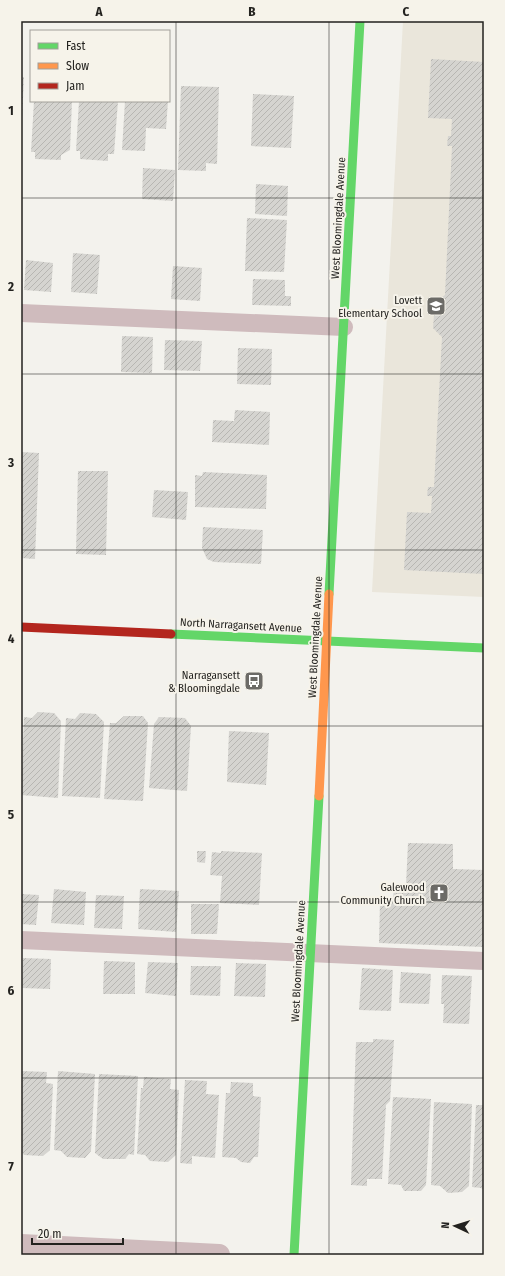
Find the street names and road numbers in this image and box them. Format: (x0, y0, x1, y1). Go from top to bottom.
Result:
street label: West Bloomingdale Avenue (329, 157, 348, 279)
street label: West Bloomingdale Avenue (306, 576, 325, 698)
street label: North Narragansett Avenue (180, 616, 302, 635)
street label: West Bloomingdale Avenue (289, 900, 308, 1022)

